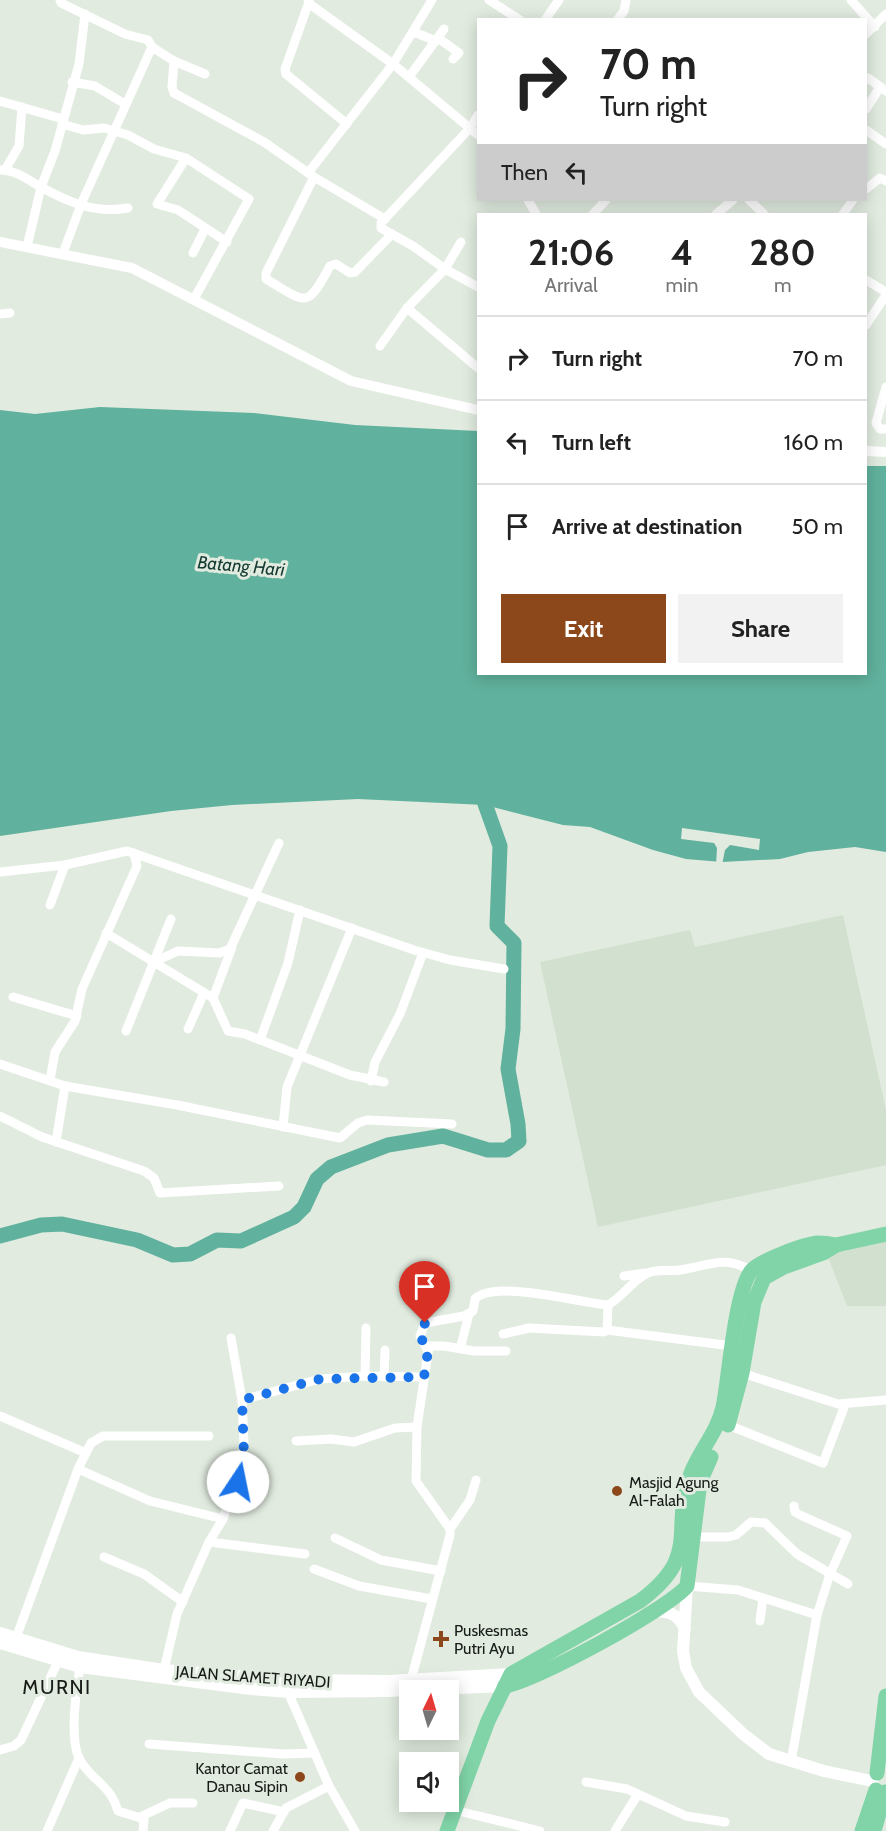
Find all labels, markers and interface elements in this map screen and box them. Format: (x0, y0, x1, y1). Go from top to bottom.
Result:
text: 70 m (600, 38, 697, 90)
icon: right (501, 42, 579, 120)
text: Turn right (600, 90, 707, 123)
icon: left (560, 156, 593, 189)
text: Then (501, 159, 548, 186)
text: 21:06 (528, 230, 614, 274)
text: 4 (671, 230, 693, 274)
text: 280 (750, 230, 816, 274)
text: Arrival (545, 273, 598, 297)
text: min (665, 273, 698, 297)
text: m (774, 273, 791, 297)
icon: right (501, 342, 534, 375)
text: Turn right (552, 345, 642, 372)
text: 70 m (793, 345, 843, 372)
icon: left (501, 426, 534, 459)
text: Turn left (552, 429, 631, 456)
text: 160 m (784, 429, 843, 456)
icon: arrive (501, 510, 534, 543)
text: Arrive at destination (552, 513, 742, 540)
text: 50 m (791, 513, 843, 540)
water label: Batang Hari (196, 551, 287, 581)
button: Exit (501, 594, 666, 663)
button: Share (678, 594, 843, 663)
pin (399, 1261, 450, 1323)
icon: arrive (408, 1270, 441, 1303)
position arrow (206, 1450, 270, 1514)
place label: Masjid Agung Al-Falah (629, 1473, 719, 1510)
marker: Masjid Agung Al-Falah (610, 1484, 624, 1498)
place label: Puskesmas Putri Ayu (454, 1621, 528, 1658)
marker: Puskesmas Putri Ayu (432, 1630, 450, 1648)
street label: JALAN SLAMET RIYADI (174, 1662, 331, 1692)
district label: MURNI (22, 1675, 92, 1699)
north arrow (399, 1680, 459, 1740)
map controls (399, 1680, 459, 1812)
button: sound (399, 1752, 459, 1812)
place label: Kantor Camat Danau Sipin (195, 1759, 289, 1796)
marker: Kantor Camat Danau Sipin (293, 1770, 307, 1784)

